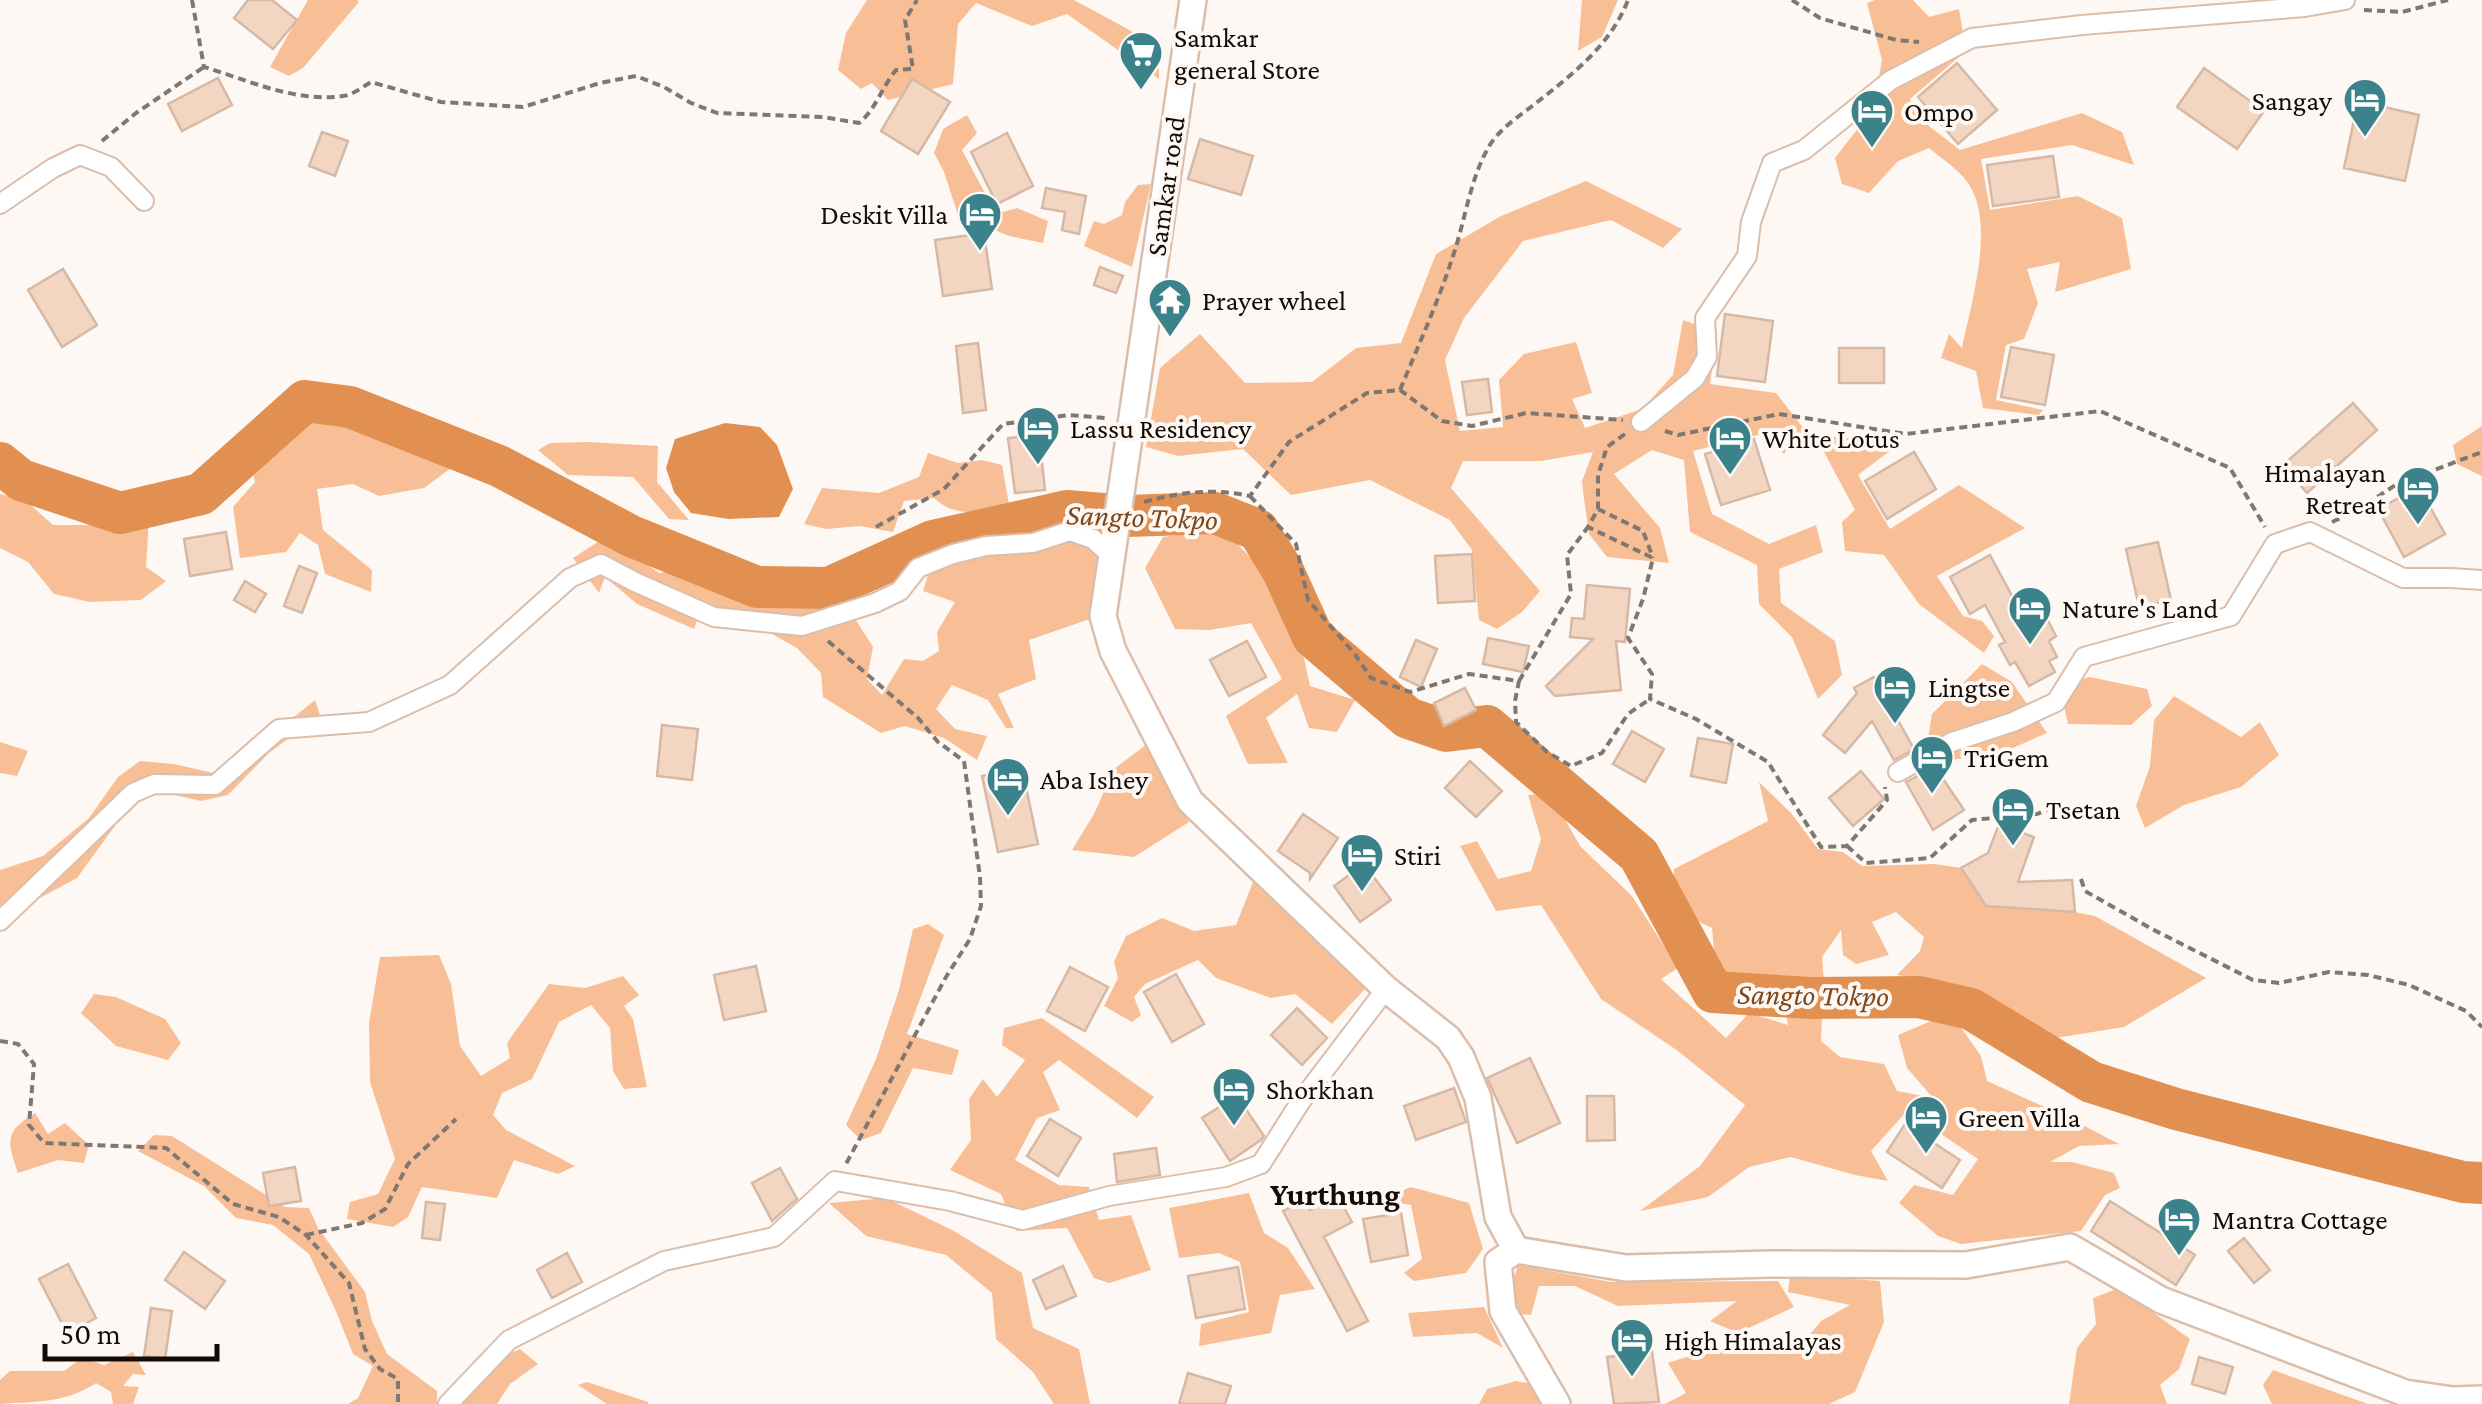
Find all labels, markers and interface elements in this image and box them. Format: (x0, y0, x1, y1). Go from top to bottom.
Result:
place label: Samkar general Store (1174, 22, 1320, 85)
supermarket icon: Samkar general Store (1118, 30, 1164, 91)
hotel icon: Sangay (2342, 77, 2388, 138)
place label: Sangay (2252, 85, 2333, 116)
hotel icon: Ompo (1849, 88, 1895, 149)
place label: Ompo (1904, 96, 1974, 127)
street label: Samkar road (1140, 114, 1191, 258)
hotel icon: Deskit Villa (957, 191, 1003, 252)
place label: Deskit Villa (820, 199, 948, 230)
temple icon: Prayer wheel (1147, 277, 1193, 338)
place label: Prayer wheel (1202, 285, 1346, 316)
hotel icon: Lassu Residency (1015, 405, 1061, 466)
place label: Lassu Residency (1070, 413, 1253, 444)
hotel icon: White Lotus (1707, 415, 1753, 476)
place label: White Lotus (1762, 423, 1900, 454)
place label: Himalayan Retreat (2264, 457, 2387, 520)
hotel icon: Himalayan Retreat (2395, 465, 2441, 526)
water label: Sangto Tokpo (1065, 497, 1219, 537)
hotel icon: Nature's Land (2007, 585, 2053, 646)
place label: Nature's Land (2062, 593, 2219, 624)
hotel icon: Lingtse (1872, 664, 1918, 725)
place label: Lingtse (1928, 672, 2010, 703)
hotel icon: TriGem (1909, 734, 1955, 795)
place label: TriGem (1964, 742, 2049, 773)
hotel icon: Aba Ishey (985, 756, 1031, 817)
place label: Aba Ishey (1040, 764, 1149, 795)
hotel icon: Tsetan (1990, 786, 2036, 847)
place label: Tsetan (2046, 794, 2121, 825)
hotel icon: Stiri (1339, 832, 1385, 893)
place label: Stiri (1394, 840, 1441, 871)
water label: Sangto Tokpo (1737, 977, 1889, 1013)
hotel icon: Shorkhan (1211, 1066, 1257, 1127)
place label: Shorkhan (1266, 1074, 1374, 1105)
hotel icon: Green Villa (1903, 1094, 1949, 1155)
place label: Green Villa (1958, 1102, 2081, 1133)
district label: Yurthung (1270, 1176, 1400, 1212)
hotel icon: Mantra Cottage (2156, 1196, 2202, 1257)
place label: Mantra Cottage (2212, 1204, 2387, 1235)
scale bar (45, 1299, 218, 1361)
text: 50 m (60, 1317, 121, 1350)
hotel icon: High Himalayas (1609, 1317, 1655, 1378)
place label: High Himalayas (1664, 1325, 1842, 1356)

